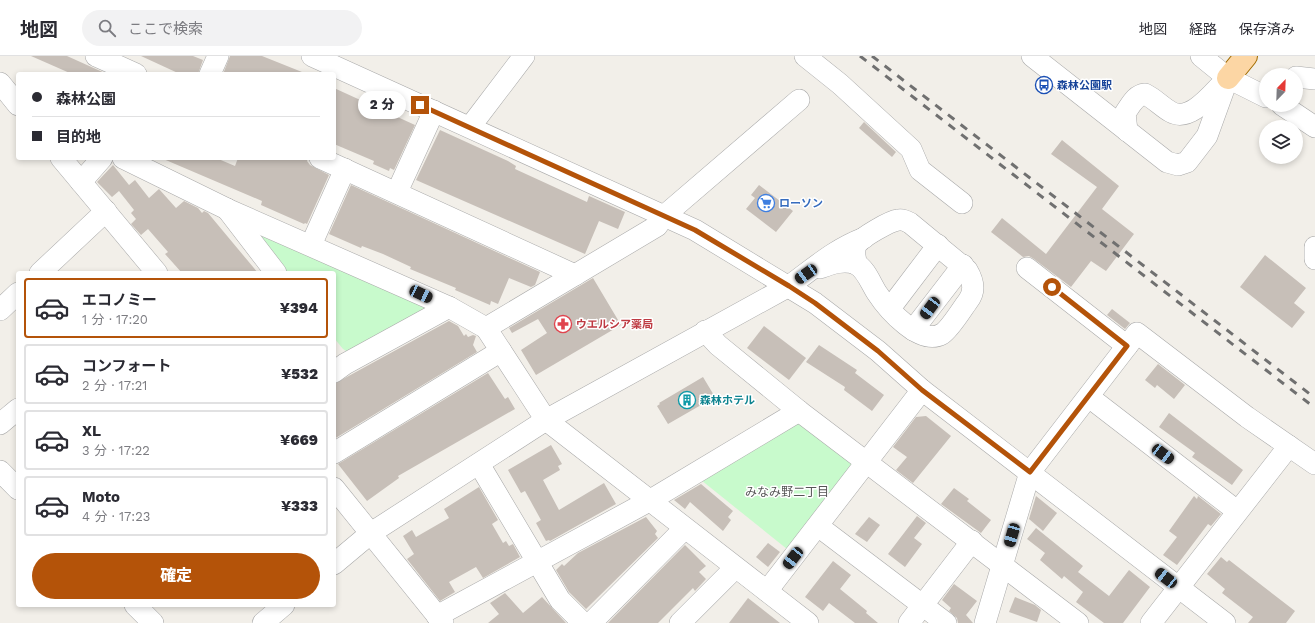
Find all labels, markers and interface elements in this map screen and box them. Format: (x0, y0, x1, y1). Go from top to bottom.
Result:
search box (82, 10, 362, 46)
icon: search (96, 17, 118, 39)
text: 地図 (20, 18, 58, 41)
text: ここで検索 (128, 20, 203, 38)
text: 地図 (1139, 21, 1167, 37)
text: 経路 (1189, 21, 1217, 37)
text: 保存済み (1239, 21, 1295, 37)
north arrow (1259, 68, 1303, 112)
map controls (1259, 68, 1303, 164)
bus stop icon: 森林公園駅 (1034, 75, 1054, 95)
place label: 森林公園駅 (1057, 79, 1112, 92)
text: 森林公園 (56, 90, 116, 108)
callout: 2 分 (358, 91, 406, 119)
route end (411, 96, 429, 114)
text: 2 分 (370, 97, 394, 112)
button: layers (1259, 120, 1303, 164)
text: 目的地 (56, 128, 101, 146)
supermarket icon: ローソン (756, 193, 776, 213)
place label: ローソン (779, 197, 823, 210)
car (793, 262, 819, 286)
route start (1043, 278, 1061, 296)
car (408, 283, 434, 305)
icon: car (34, 290, 70, 326)
text: エコノミー (82, 291, 157, 309)
car (918, 295, 942, 321)
text: ¥394 (280, 299, 318, 317)
text: 1 分 · 17:20 (82, 312, 148, 327)
pharmacy icon: ウエルシア薬局 (553, 314, 573, 334)
place label: ウエルシア薬局 (576, 318, 653, 331)
icon: car (34, 356, 70, 392)
text: コンフォート (82, 357, 172, 375)
text: ¥532 (281, 365, 318, 383)
text: 2 分 · 17:21 (82, 378, 147, 393)
building icon: 森林ホテル (677, 390, 697, 410)
place label: 森林ホテル (700, 394, 755, 407)
icon: car (34, 422, 70, 458)
text: XL (82, 422, 101, 440)
text: ¥669 (280, 431, 318, 449)
car (1150, 442, 1176, 466)
text: 3 分 · 17:22 (82, 443, 150, 458)
district label: みなみ野二丁目 (745, 485, 829, 499)
icon: car (34, 488, 70, 524)
text: Moto (82, 488, 120, 506)
text: ¥333 (281, 497, 318, 515)
text: 4 分 · 17:23 (82, 509, 150, 524)
car (1003, 522, 1021, 548)
car (781, 545, 805, 571)
button: 確定 (32, 553, 320, 599)
car (1153, 566, 1179, 590)

